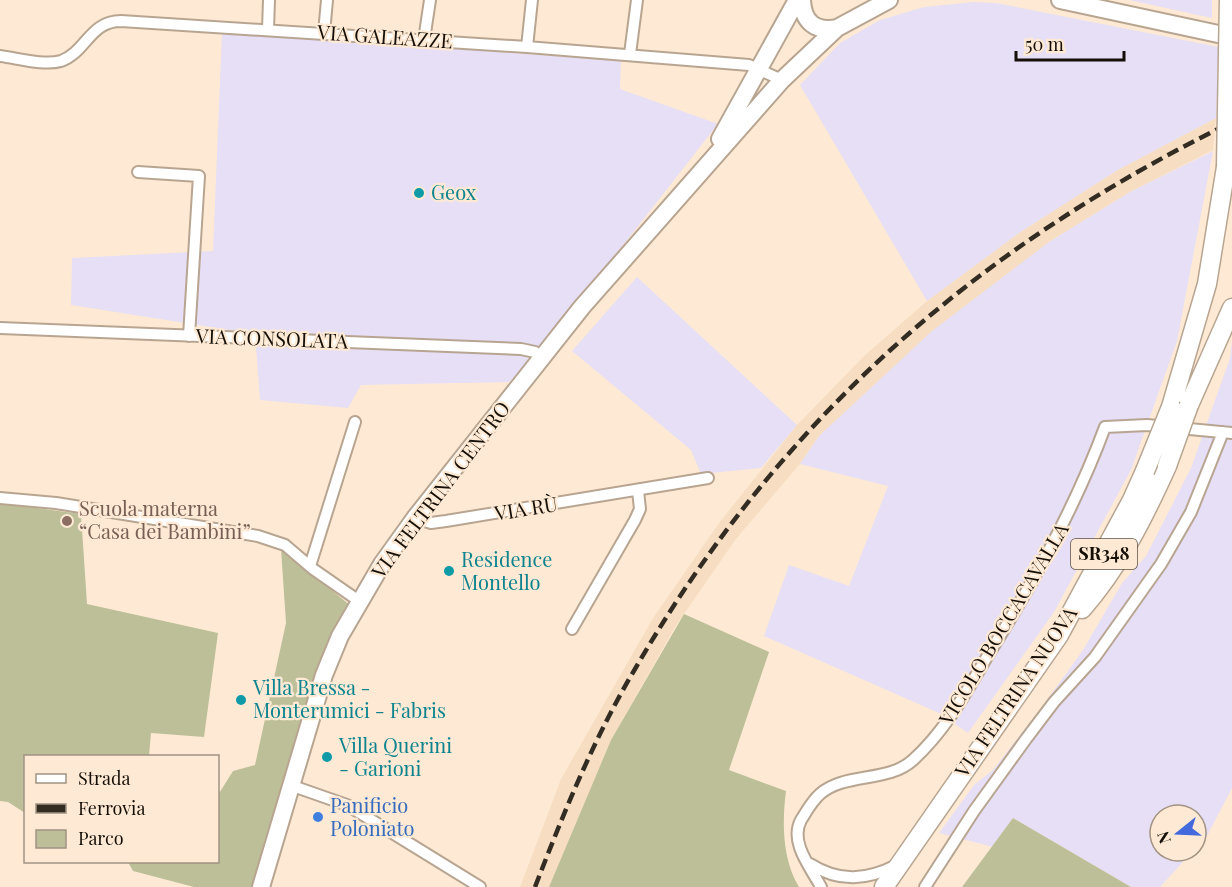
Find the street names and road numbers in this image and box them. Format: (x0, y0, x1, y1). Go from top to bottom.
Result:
street label: VIA GALEAZZE (315, 17, 454, 54)
street label: VIA CONSOLATA (194, 321, 349, 354)
street label: VIA FELTRINA CENTRO (364, 395, 515, 584)
street label: VIA RÙ (491, 489, 560, 526)
street label: VICOLO BOCCACAVALLA (931, 517, 1074, 730)
road number: SR348 (1071, 539, 1137, 569)
street label: VIA FELTRINA NUOVA (947, 600, 1082, 783)

